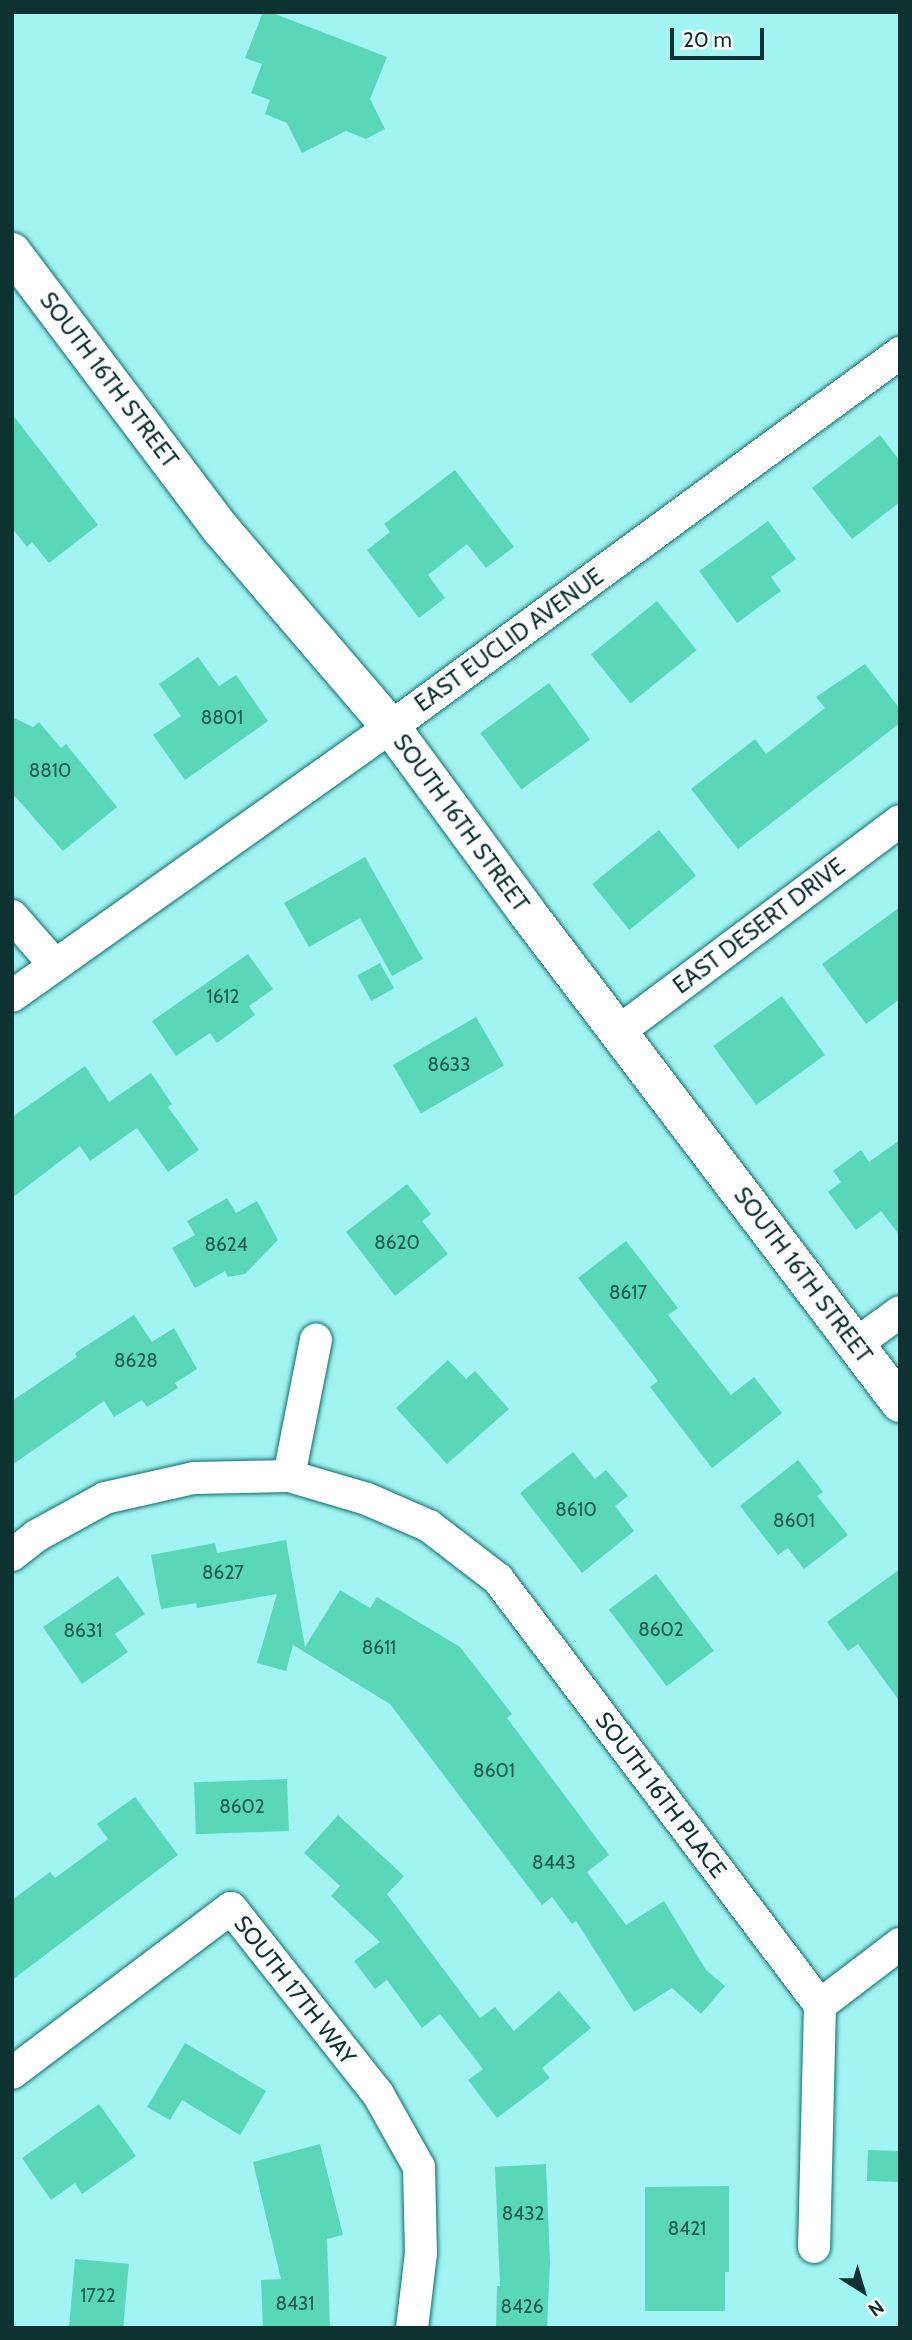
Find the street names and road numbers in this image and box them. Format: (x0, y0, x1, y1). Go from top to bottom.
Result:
street label: SOUTH 16TH STREET (34, 287, 184, 473)
street label: EAST EUCLID AVENUE (409, 562, 609, 718)
street label: SOUTH 16TH STREET (387, 729, 535, 917)
street label: EAST DESERT DRIVE (668, 852, 850, 1000)
street label: SOUTH 16TH STREET (728, 1182, 878, 1368)
street label: SOUTH 16TH PLACE (590, 1707, 732, 1883)
street label: SOUTH 17TH WAY (228, 1910, 362, 2070)

